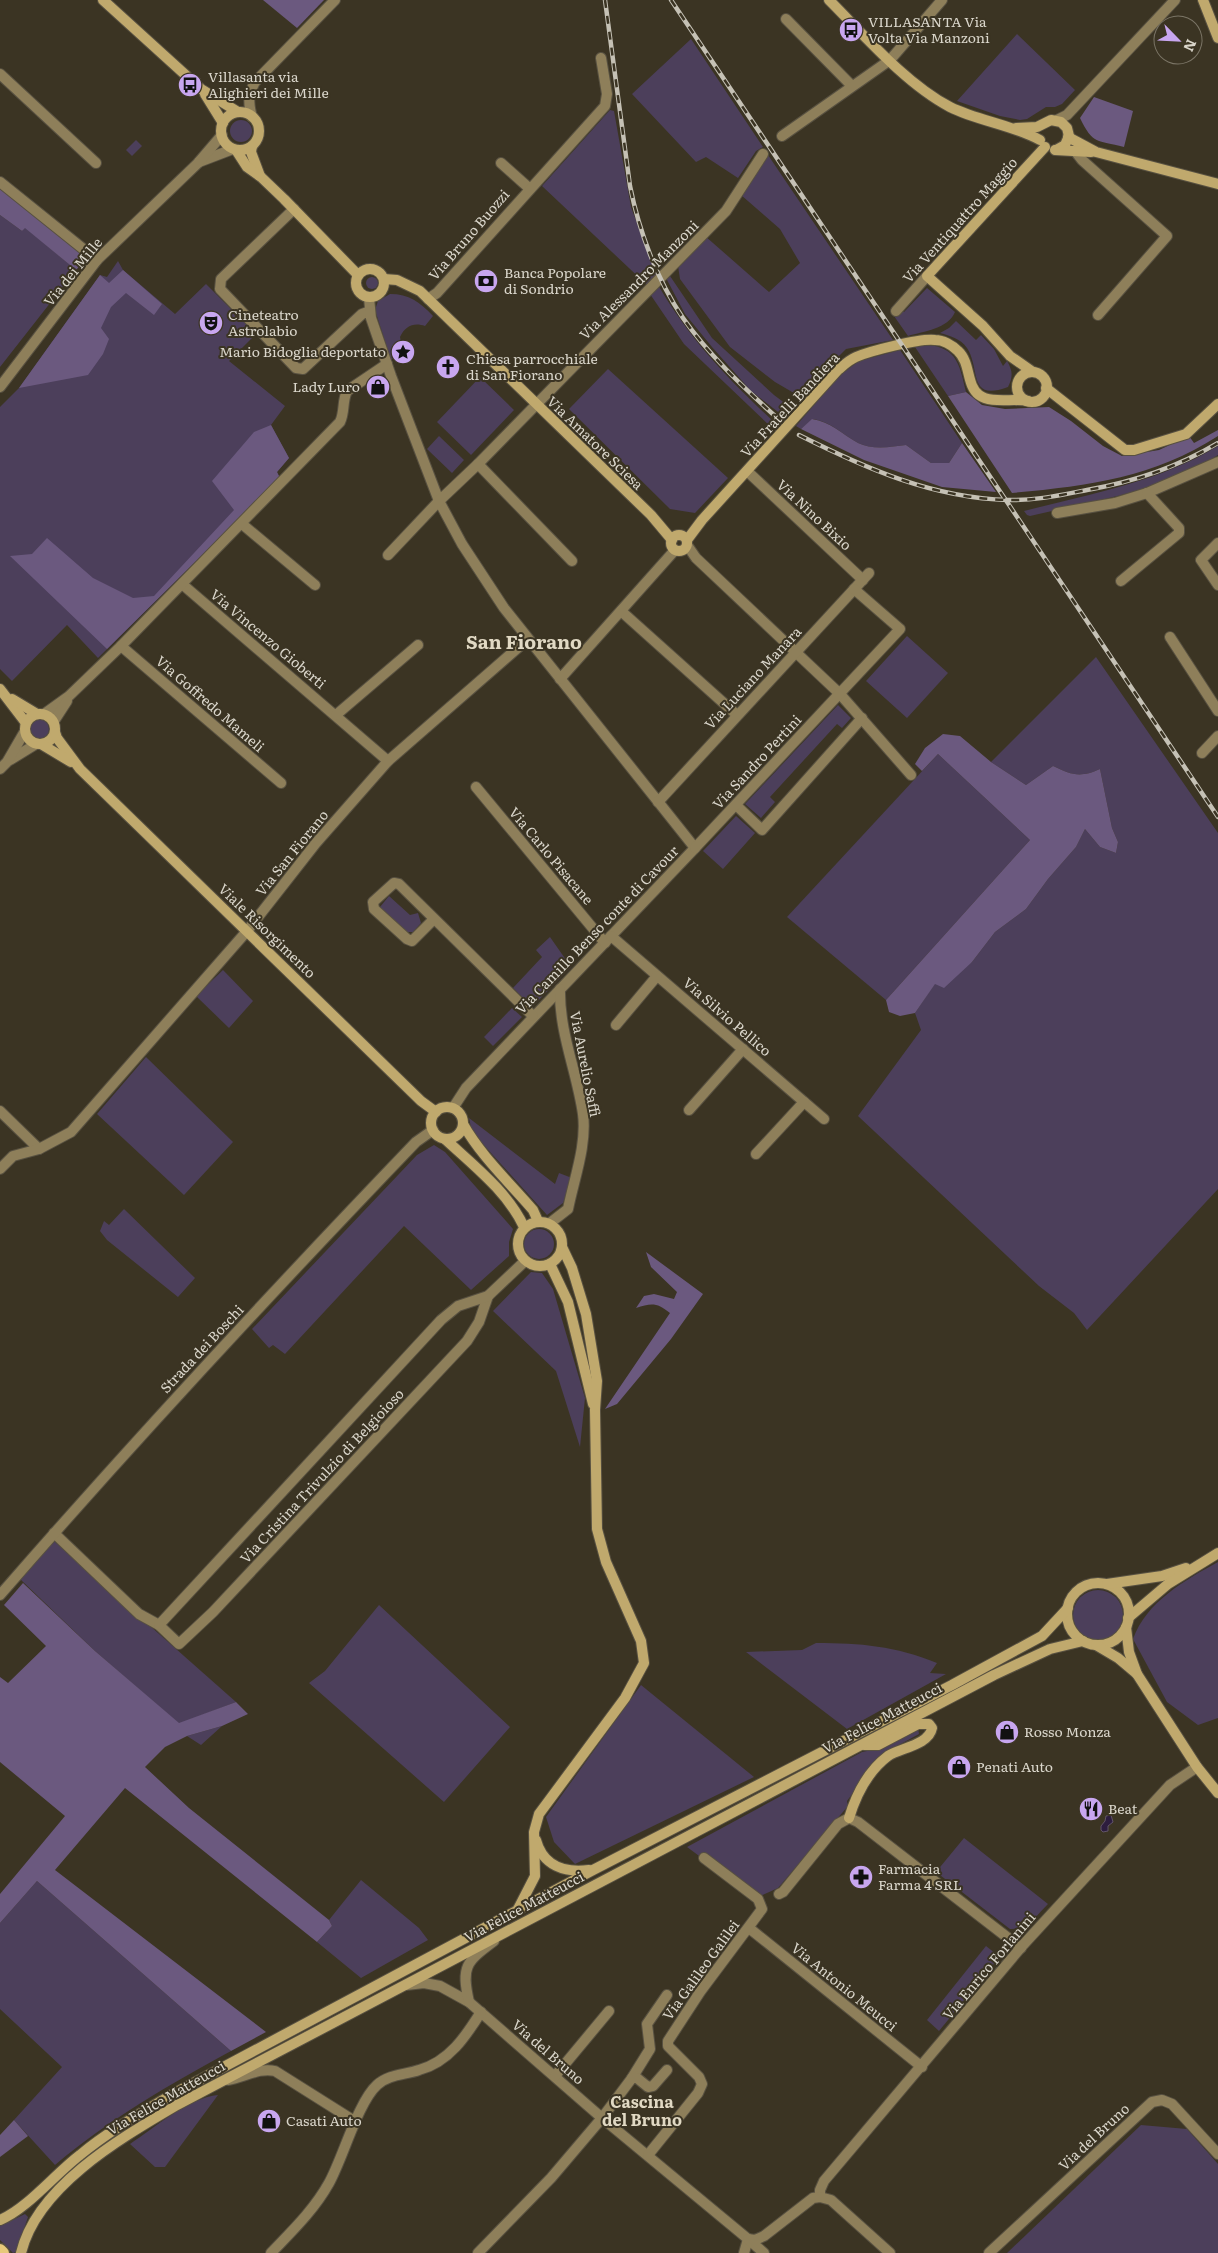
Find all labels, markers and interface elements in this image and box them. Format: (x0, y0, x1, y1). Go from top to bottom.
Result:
place label: VILLASANTA Via Volta Via Manzoni (868, 11, 990, 47)
north arrow (1153, 15, 1203, 65)
bus stop icon: VILLASANTA Via Volta Via Manzoni (838, 17, 864, 43)
text: N (1179, 36, 1202, 55)
place label: Villasanta via Alighieri dei Mille (208, 66, 329, 102)
bus stop icon: Villasanta via Alighieri dei Mille (177, 72, 203, 98)
street label: Via Ventiquattro Maggio (897, 152, 1021, 287)
street label: Via Bruno Buozzi (423, 184, 514, 284)
street label: Via Alessandro Manzoni (574, 215, 703, 343)
street label: Via dei Mille (38, 233, 106, 310)
place label: Banca Popolare di Sondrio (504, 262, 606, 298)
bank icon: Banca Popolare di Sondrio (473, 268, 499, 294)
place label: Cineteatro Astrolabio (228, 304, 299, 340)
theatre icon: Cineteatro Astrolabio (198, 310, 224, 336)
place icon: Mario Bidoglia deportato (390, 339, 416, 365)
place label: Mario Bidoglia deportato (219, 341, 386, 361)
street label: Via Fratelli Bandiera (735, 347, 844, 461)
place label: Chiesa parrocchiale di San Fiorano (466, 348, 598, 384)
church icon: Chiesa parrocchiale di San Fiorano (435, 354, 461, 380)
shop icon: Lady Luro (365, 374, 391, 400)
place label: Lady Luro (292, 376, 360, 396)
street label: Via Amatore Sciesa (543, 391, 649, 494)
street label: Via Nino Bixio (773, 474, 857, 554)
street label: Via Vincenzo Gioberti (206, 584, 331, 693)
street label: Via Luciano Manara (699, 621, 806, 733)
district label: San Fiorano (466, 627, 582, 655)
street label: Via Goffredo Mameli (152, 650, 270, 756)
street label: Via Sandro Pertini (707, 710, 806, 813)
street label: Via Carlo Pisacane (505, 802, 599, 908)
street label: Via San Fiorano (250, 805, 332, 900)
street label: Via Camillo Benso conte di Cavour (510, 840, 683, 1018)
street label: Viale Risorgimento (215, 878, 321, 982)
street label: Via Silvio Pellico (679, 972, 776, 1060)
street label: Via Aurelio Saffi (566, 1009, 606, 1118)
street label: Strada dei Boschi (155, 1300, 248, 1397)
street label: Via Cristina Trivulzio di Belgioioso (235, 1384, 408, 1567)
street label: Via Felice Matteucci (818, 1677, 945, 1757)
shop icon: Rosso Monza (994, 1719, 1020, 1745)
place label: Rosso Monza (1024, 1721, 1111, 1741)
shop icon: Penati Auto (946, 1754, 972, 1780)
place label: Penati Auto (976, 1756, 1053, 1776)
restaurant icon: Beat (1078, 1796, 1104, 1822)
place label: Beat (1108, 1798, 1138, 1818)
place label: Farmacia Farma 4 SRL (878, 1858, 962, 1894)
pharmacy icon: Farmacia Farma 4 SRL (848, 1864, 874, 1890)
street label: Via Felice Matteucci (460, 1866, 587, 1946)
street label: Via Enrico Forlanini (937, 1907, 1039, 2023)
street label: Via Galileo Galilei (657, 1915, 744, 2024)
street label: Via Antonio Meucci (787, 1937, 902, 2035)
street label: Via del Bruno (508, 2014, 589, 2088)
street label: Via Felice Matteucci (103, 2055, 229, 2139)
district label: Cascina del Bruno (602, 2089, 682, 2131)
street label: Via del Bruno (1053, 2098, 1133, 2174)
shop icon: Casati Auto (256, 2108, 282, 2134)
place label: Casati Auto (286, 2110, 362, 2130)

